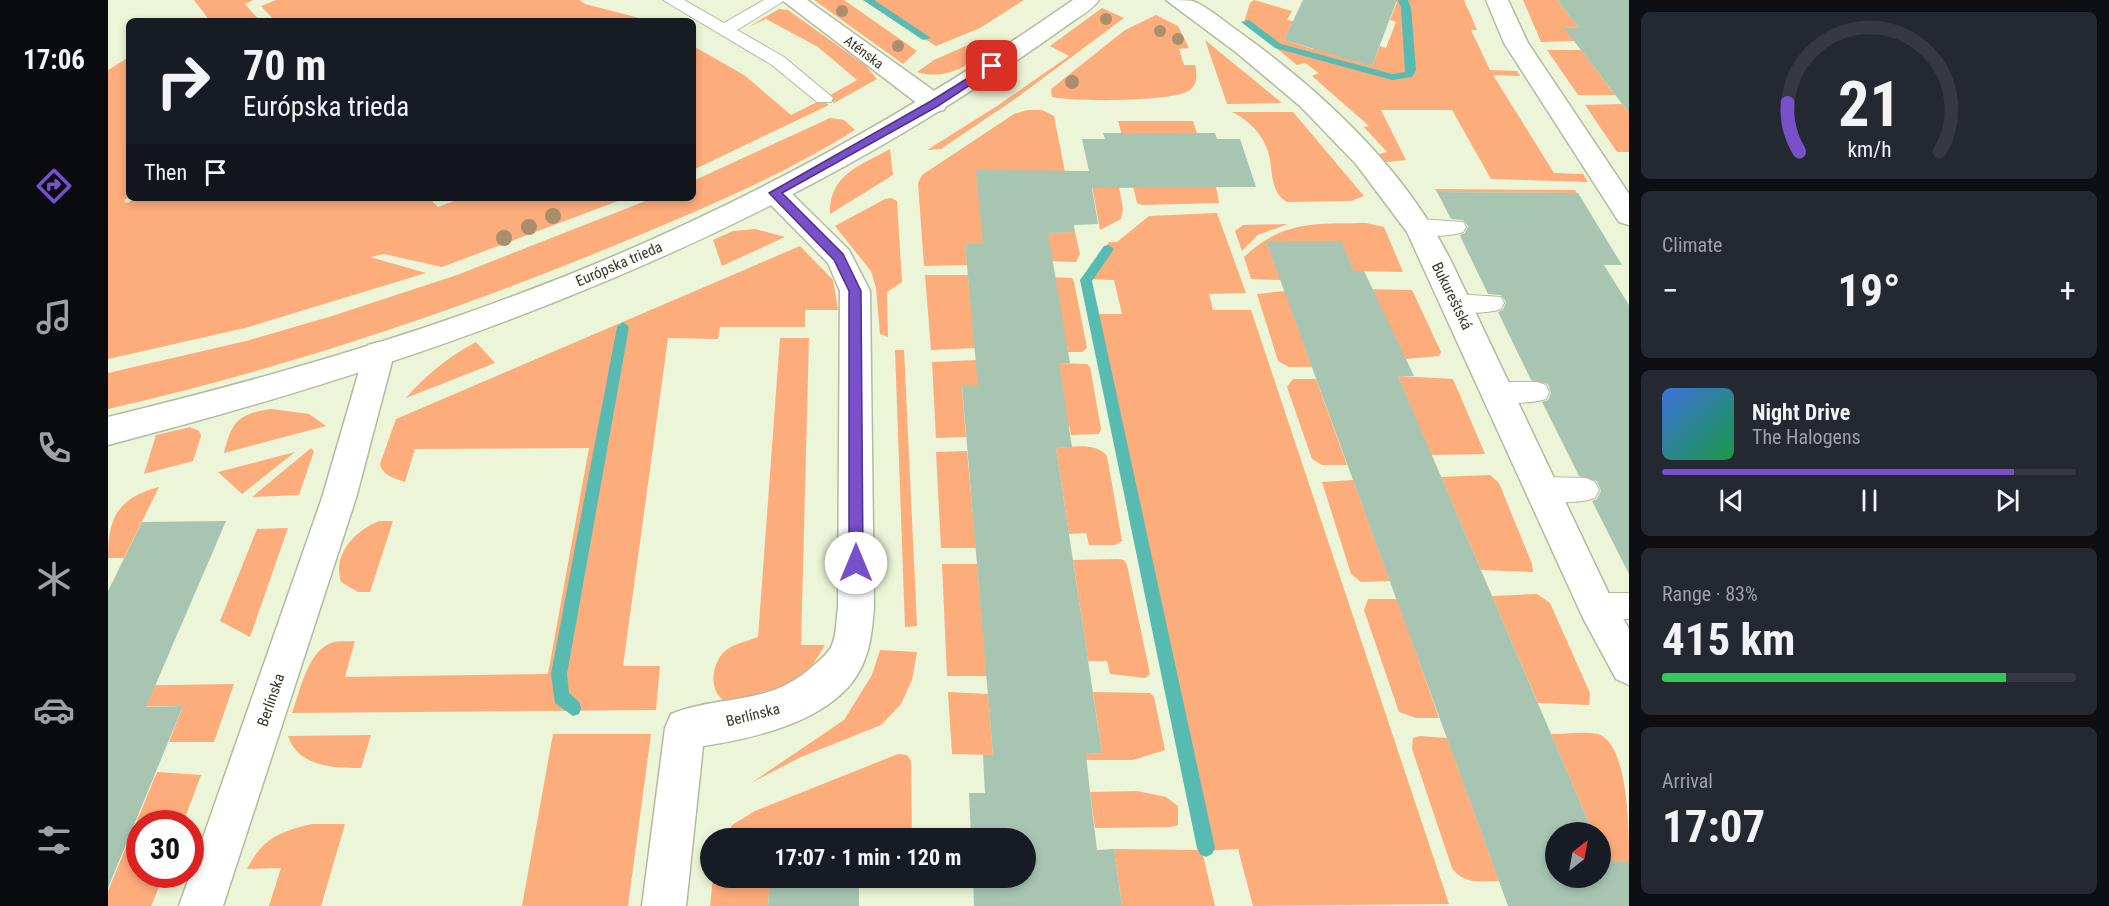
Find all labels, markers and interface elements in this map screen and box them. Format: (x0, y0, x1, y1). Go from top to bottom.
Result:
street label: Aténska (841, 32, 887, 72)
pin (966, 40, 1017, 91)
text: 70 m (243, 41, 326, 90)
icon: right (144, 42, 222, 120)
text: 17:06 (23, 44, 85, 76)
icon: arrive (975, 49, 1008, 82)
text: 21 (1837, 69, 1901, 142)
text: Európska trieda (243, 91, 409, 123)
text: km/h (1847, 138, 1891, 163)
icon: arrive (199, 156, 232, 189)
text: Then (144, 160, 187, 185)
icon: directions (33, 165, 75, 207)
text: Climate (1662, 233, 1722, 257)
street label: Európska trieda (573, 238, 665, 290)
street label: Bukureštská (1428, 259, 1476, 333)
text: 19° (1838, 264, 1901, 317)
text: − (1662, 271, 1679, 310)
text: + (2060, 271, 2076, 310)
icon: music (33, 296, 75, 338)
text: Night Drive (1752, 400, 1850, 425)
text: The Halogens (1752, 425, 1861, 449)
icon: phone (33, 427, 75, 469)
icon: previous (1715, 484, 1748, 517)
icon: pause (1853, 484, 1886, 517)
icon: next (1991, 484, 2024, 517)
position arrow (824, 531, 888, 595)
icon: climate (33, 558, 75, 600)
text: Range · 83% (1662, 582, 1758, 606)
text: 415 km (1662, 613, 1795, 666)
street label: Berlínska (254, 671, 288, 729)
icon: car (33, 689, 75, 731)
street label: Berlínska (724, 700, 782, 730)
text: Arrival (1662, 769, 1713, 793)
text: 17:07 (1662, 800, 1765, 853)
speed limit sign: 30 (126, 810, 204, 888)
icon: filters (33, 819, 75, 861)
north arrow (1545, 822, 1611, 888)
map controls (1545, 822, 1611, 888)
text: 17:07 · 1 min · 120 m (775, 845, 961, 870)

